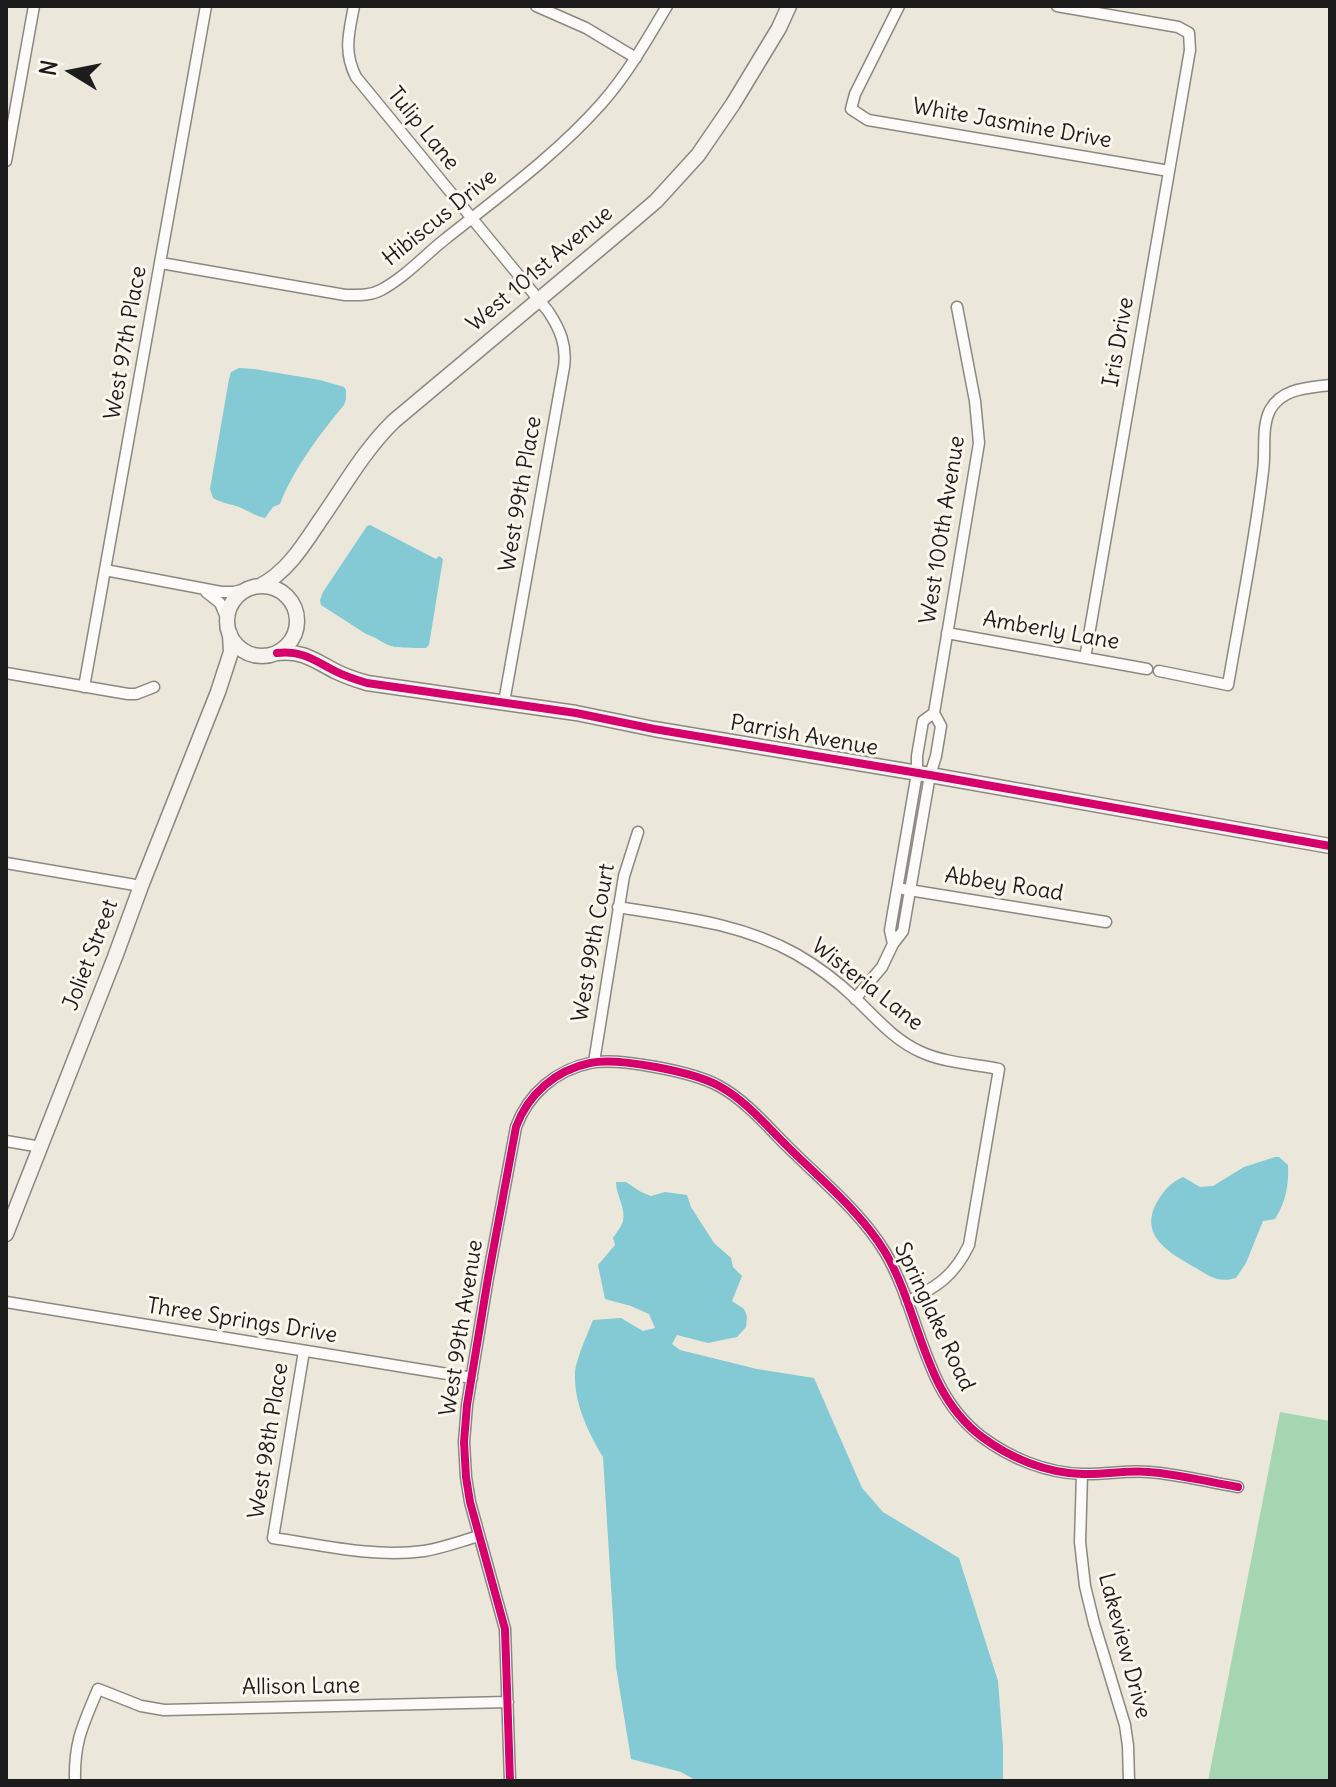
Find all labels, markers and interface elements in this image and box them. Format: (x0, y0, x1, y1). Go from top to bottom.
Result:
north arrow (32, 32, 112, 112)
text: N (33, 58, 63, 78)
street label: Tulip Lane (381, 82, 465, 176)
street label: White Jasmine Drive (910, 93, 1114, 155)
street label: Hibiscus Drive (378, 164, 502, 272)
street label: West 101st Avenue (462, 200, 618, 338)
street label: West 97th Place (99, 264, 153, 422)
street label: Iris Drive (1098, 295, 1140, 389)
street label: West 99th Place (494, 414, 548, 574)
street label: West 100th Avenue (915, 434, 971, 626)
street label: Amberly Lane (981, 606, 1121, 656)
street label: Parrish Avenue (728, 710, 880, 762)
street label: West 99th Court (567, 862, 621, 1024)
street label: Abbey Road (943, 863, 1065, 907)
street label: Joliet Street (58, 896, 124, 1014)
street label: Wisteria Lane (806, 933, 928, 1037)
street label: West 99th Avenue (435, 1238, 489, 1418)
street label: Springlake Road (888, 1239, 980, 1395)
street label: Three Springs Drive (145, 1293, 339, 1349)
street label: West 98th Place (244, 1361, 294, 1521)
street label: Lakeview Drive (1092, 1570, 1156, 1722)
street label: Allison Lane (242, 1673, 360, 1701)

